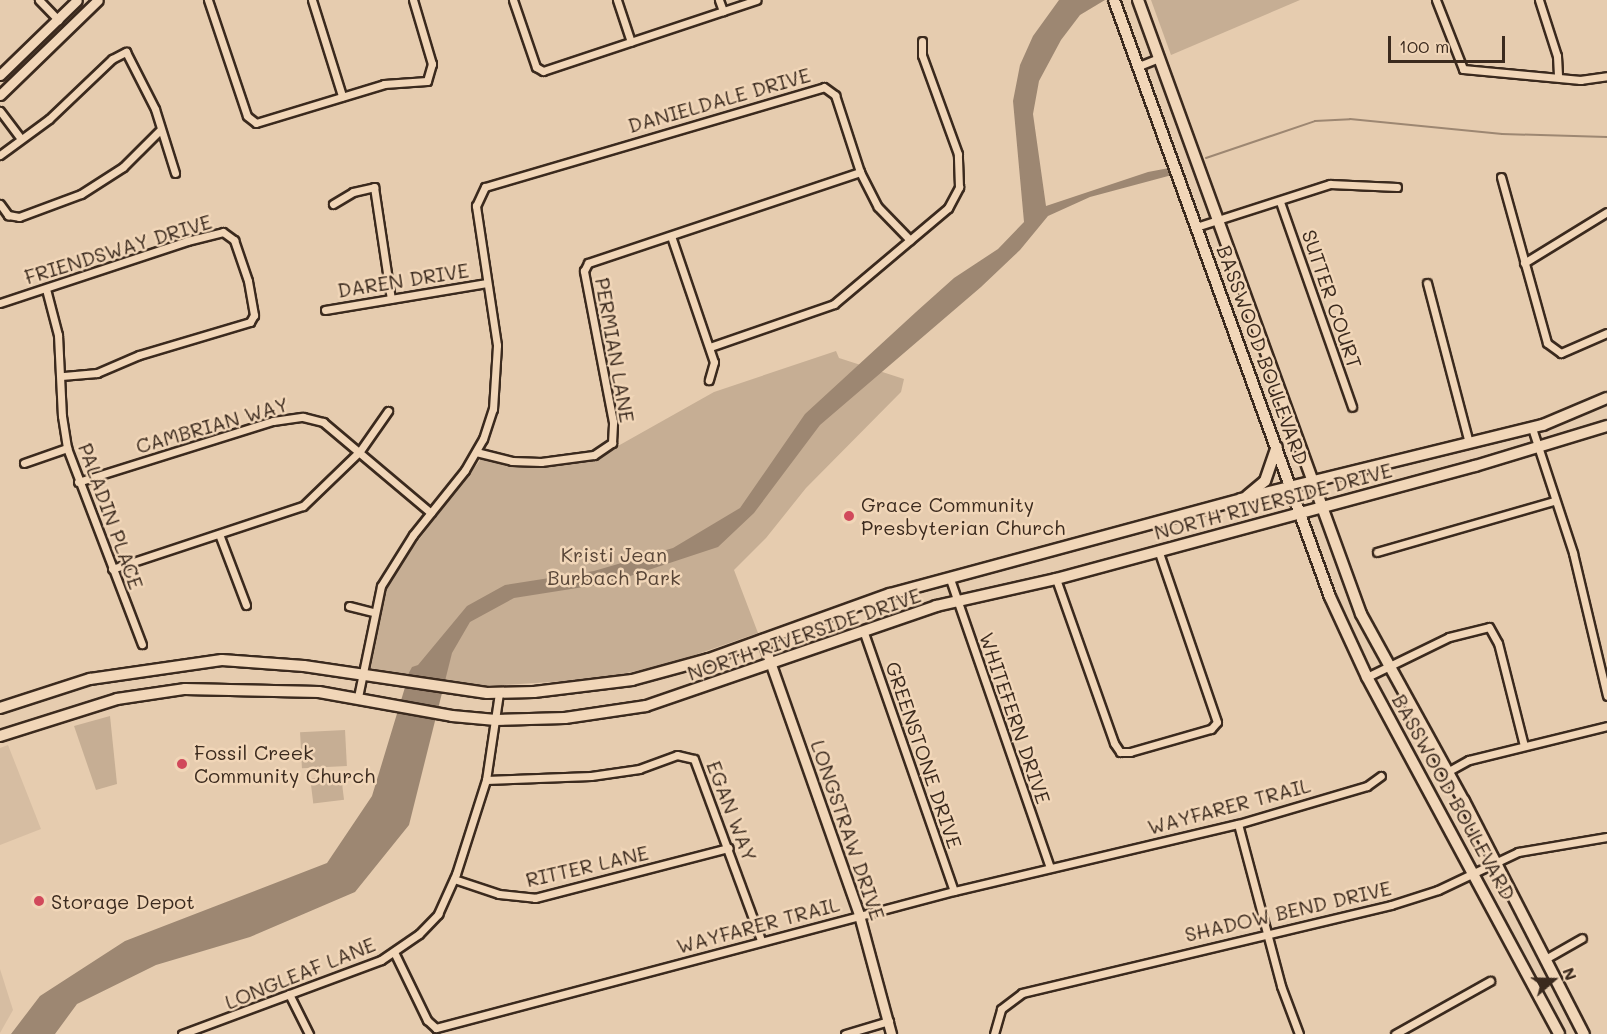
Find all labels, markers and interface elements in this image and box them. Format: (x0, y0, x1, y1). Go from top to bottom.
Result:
scale bar (1391, 24, 1508, 62)
text: 100 m (1399, 34, 1449, 58)
street label: DANIELDALE DRIVE (625, 62, 813, 138)
street label: FRIENDSWAY DRIVE (21, 209, 215, 289)
street label: SUTTER COURT (1297, 227, 1367, 371)
street label: BASSWOOD BOULEVARD (1212, 242, 1314, 468)
street label: DAREN DRIVE (336, 258, 470, 302)
street label: PERMIAN LANE (590, 276, 640, 424)
street label: CAMBRIAN WAY (133, 392, 291, 458)
street label: PALADIN PLACE (73, 440, 149, 592)
street label: NORTH RIVERSIDE DRIVE (1151, 458, 1395, 544)
place label: Grace Community Presbyterian Church (861, 492, 1065, 539)
marker: Grace Community Presbyterian Church (842, 509, 856, 523)
park label: Kristi Jean Burbach Park (547, 543, 681, 590)
street label: NORTH RIVERSIDE DRIVE (684, 583, 924, 685)
street label: WHITEFERN DRIVE (974, 629, 1056, 807)
street label: GREENSTONE DRIVE (881, 659, 967, 851)
street label: BASSWOOD BOULEVARD (1387, 690, 1521, 904)
street label: LONGSTRAW DRIVE (806, 737, 890, 923)
place label: Fossil Creek Community Church (194, 740, 375, 787)
marker: Fossil Creek Community Church (175, 757, 189, 771)
street label: EGAN WAY (702, 757, 762, 865)
street label: WAYFARER TRAIL (1145, 773, 1313, 839)
street label: RITTER LANE (523, 840, 651, 892)
street label: SHADOW BEND DRIVE (1182, 876, 1394, 946)
place label: Storage Depot (51, 889, 195, 913)
street label: WAYFARER TRAIL (674, 892, 842, 958)
marker: Storage Depot (32, 894, 46, 908)
street label: LONGLEAF LANE (221, 932, 379, 1014)
north arrow (1523, 950, 1583, 1010)
text: N (1558, 964, 1582, 983)

